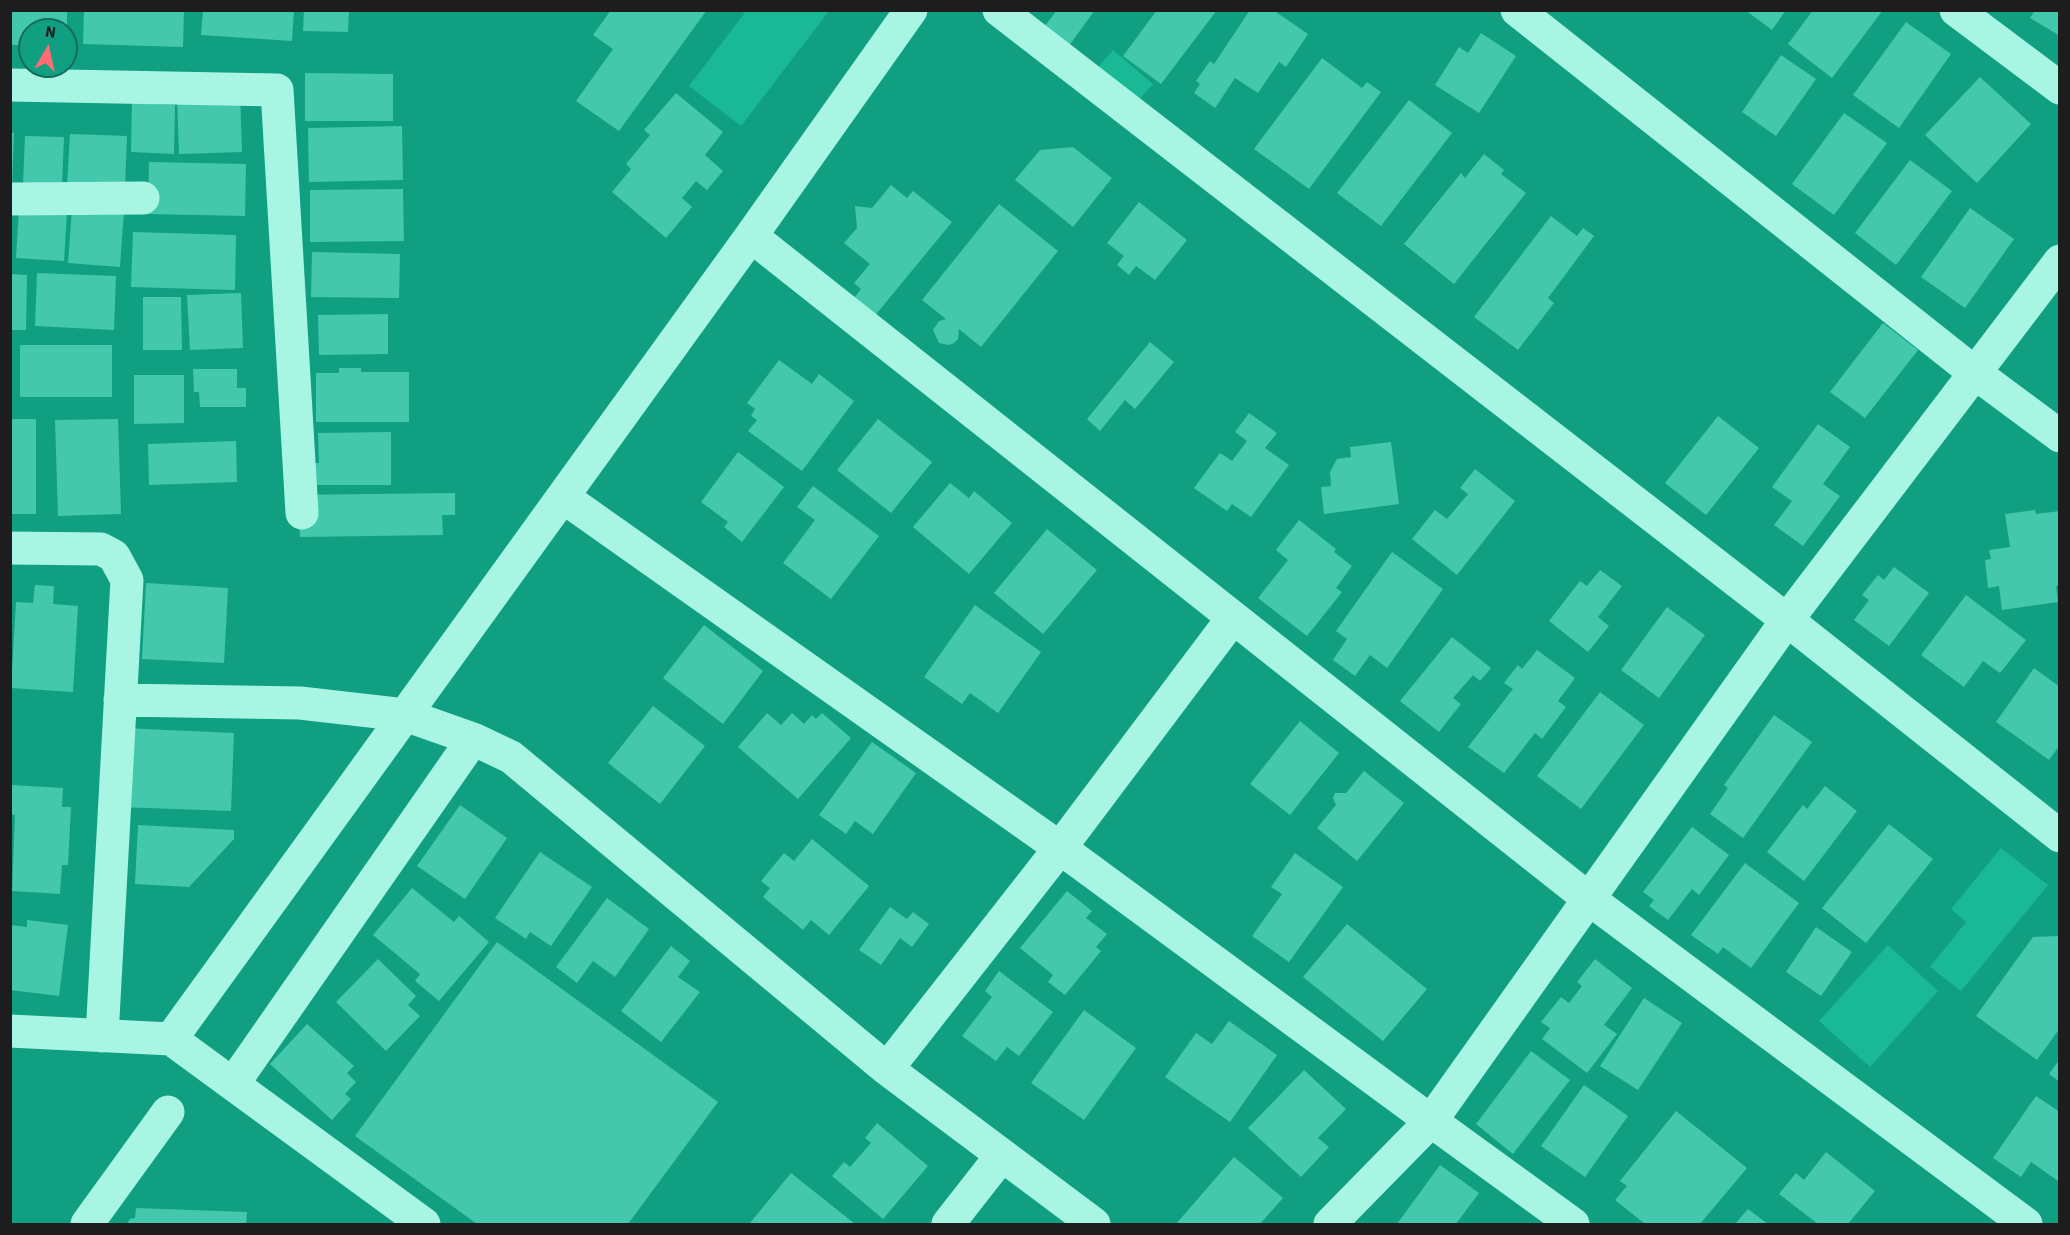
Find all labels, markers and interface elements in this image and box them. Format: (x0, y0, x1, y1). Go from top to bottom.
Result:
north arrow (18, 18, 78, 78)
text: N (44, 20, 57, 44)

